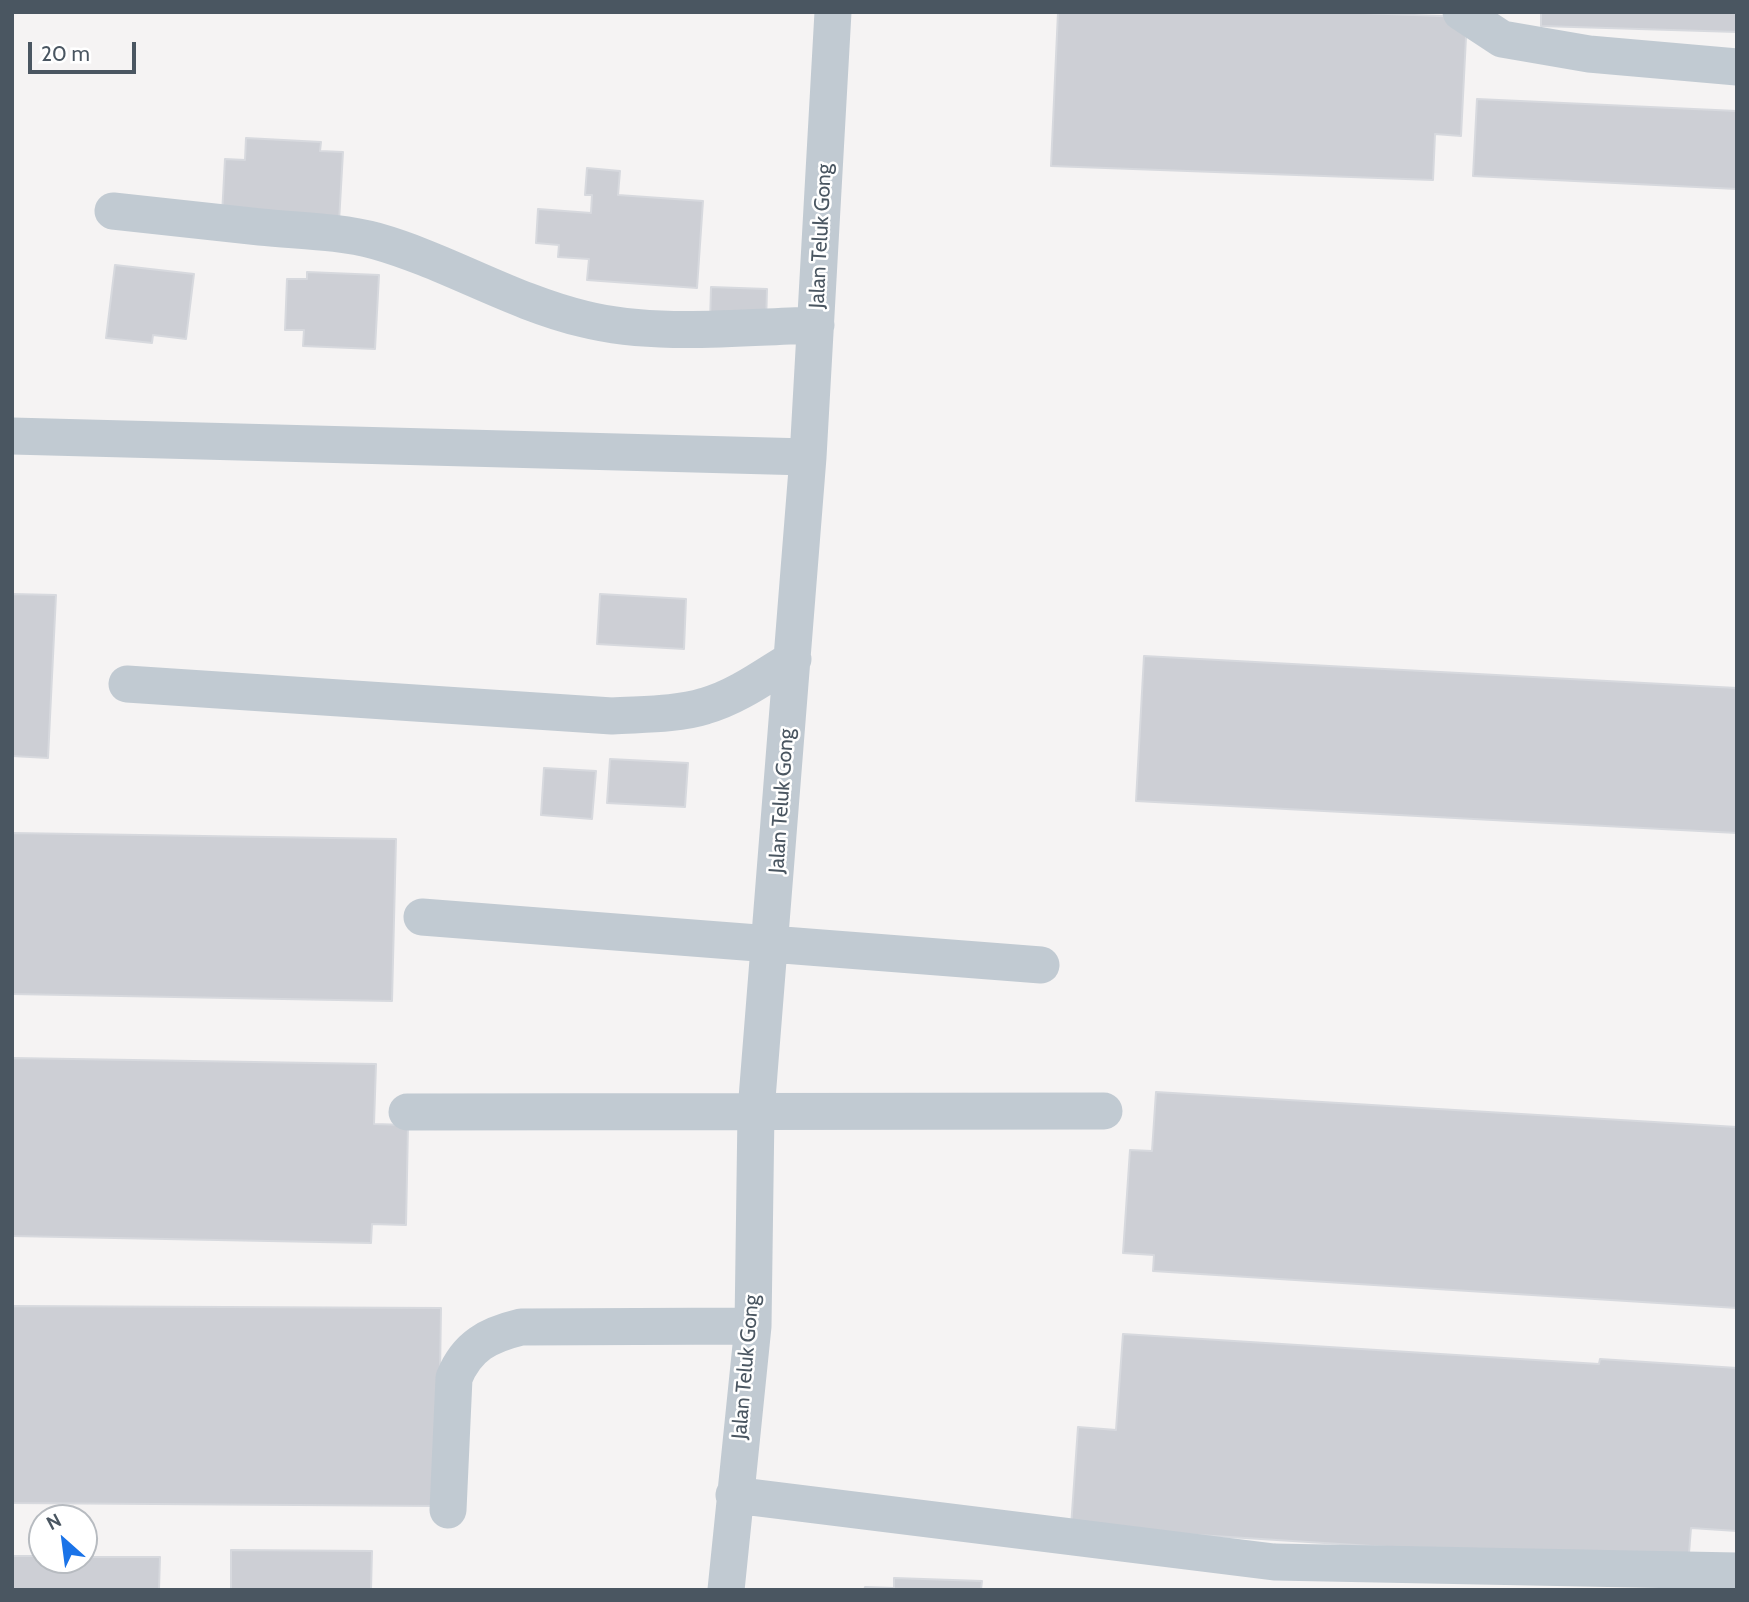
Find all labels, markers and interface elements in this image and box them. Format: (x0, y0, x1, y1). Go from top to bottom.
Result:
scale bar (32, 28, 140, 72)
text: 20 m (41, 41, 90, 66)
street label: Jalan Teluk Gong (805, 163, 837, 309)
street label: Jalan Teluk Gong (764, 728, 800, 874)
street label: Jalan Teluk Gong (727, 1294, 765, 1440)
north arrow (28, 1504, 98, 1574)
text: N (43, 1508, 65, 1535)

